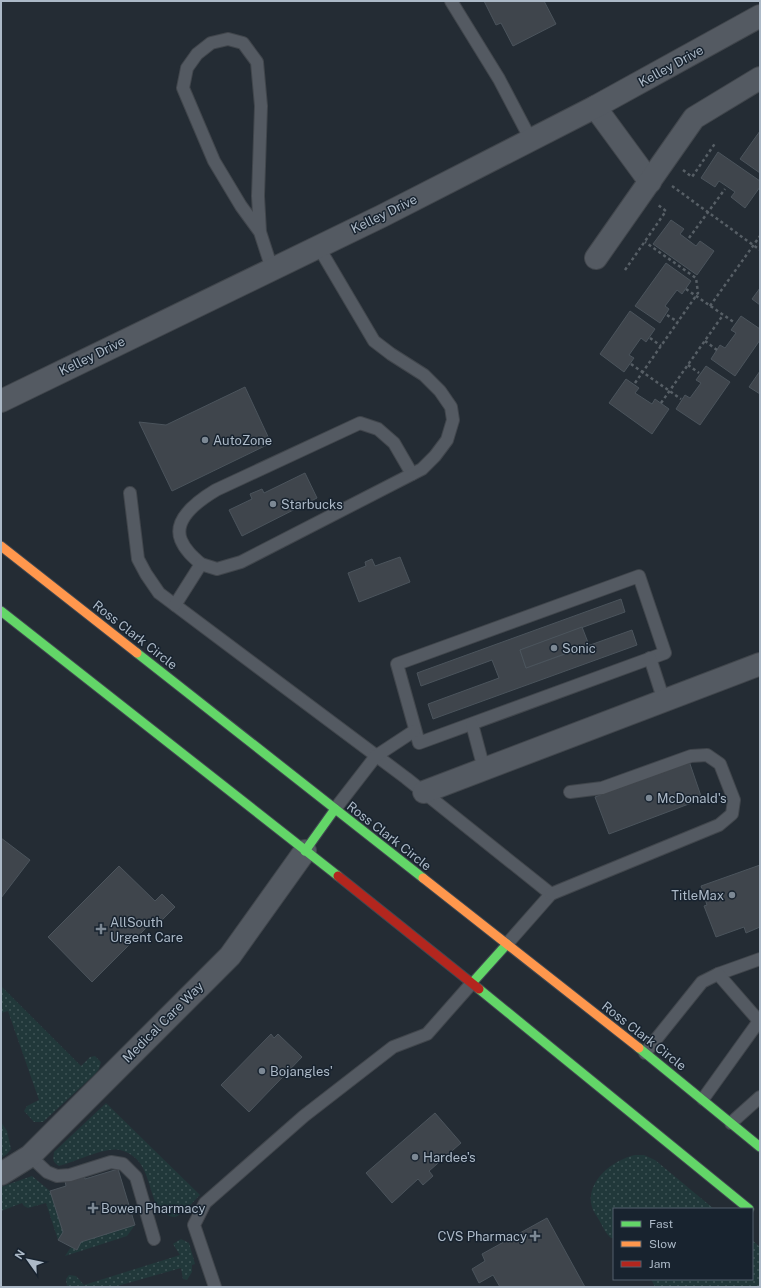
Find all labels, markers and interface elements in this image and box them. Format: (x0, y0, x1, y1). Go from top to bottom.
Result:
street label: Kelley Drive (636, 42, 706, 90)
street label: Kelley Drive (349, 192, 419, 236)
street label: Kelley Drive (57, 334, 127, 378)
place label: AutoZone (213, 433, 272, 448)
marker: AutoZone (200, 435, 210, 445)
place label: Starbucks (281, 497, 343, 512)
marker: Starbucks (268, 499, 278, 509)
street label: Ross Clark Circle (90, 597, 180, 673)
place label: Sonic (562, 641, 596, 656)
marker: Sonic (549, 643, 559, 653)
place label: McDonald's (657, 791, 727, 806)
marker: McDonald's (644, 793, 654, 803)
street label: Ross Clark Circle (344, 798, 434, 874)
place label: TitleMax (671, 888, 724, 903)
marker: TitleMax (727, 890, 737, 900)
place label: AllSouth Urgent Care (110, 915, 183, 945)
marker: AllSouth Urgent Care (95, 923, 107, 935)
street label: Medical Care Way (119, 978, 207, 1066)
street label: Ross Clark Circle (599, 998, 689, 1074)
place label: Bojangles' (270, 1064, 333, 1079)
marker: Bojangles' (257, 1066, 267, 1076)
place label: Hardee's (423, 1150, 476, 1165)
marker: Hardee's (410, 1152, 420, 1162)
place label: Bowen Pharmacy (101, 1201, 205, 1216)
marker: Bowen Pharmacy (88, 1203, 98, 1213)
legend (613, 1208, 753, 1280)
text: Fast (649, 1217, 674, 1231)
place label: CVS Pharmacy (437, 1229, 527, 1244)
marker: CVS Pharmacy (530, 1231, 540, 1241)
text: Slow (649, 1237, 677, 1251)
north arrow (8, 1240, 48, 1280)
text: N (12, 1248, 27, 1261)
text: Jam (649, 1257, 671, 1271)

